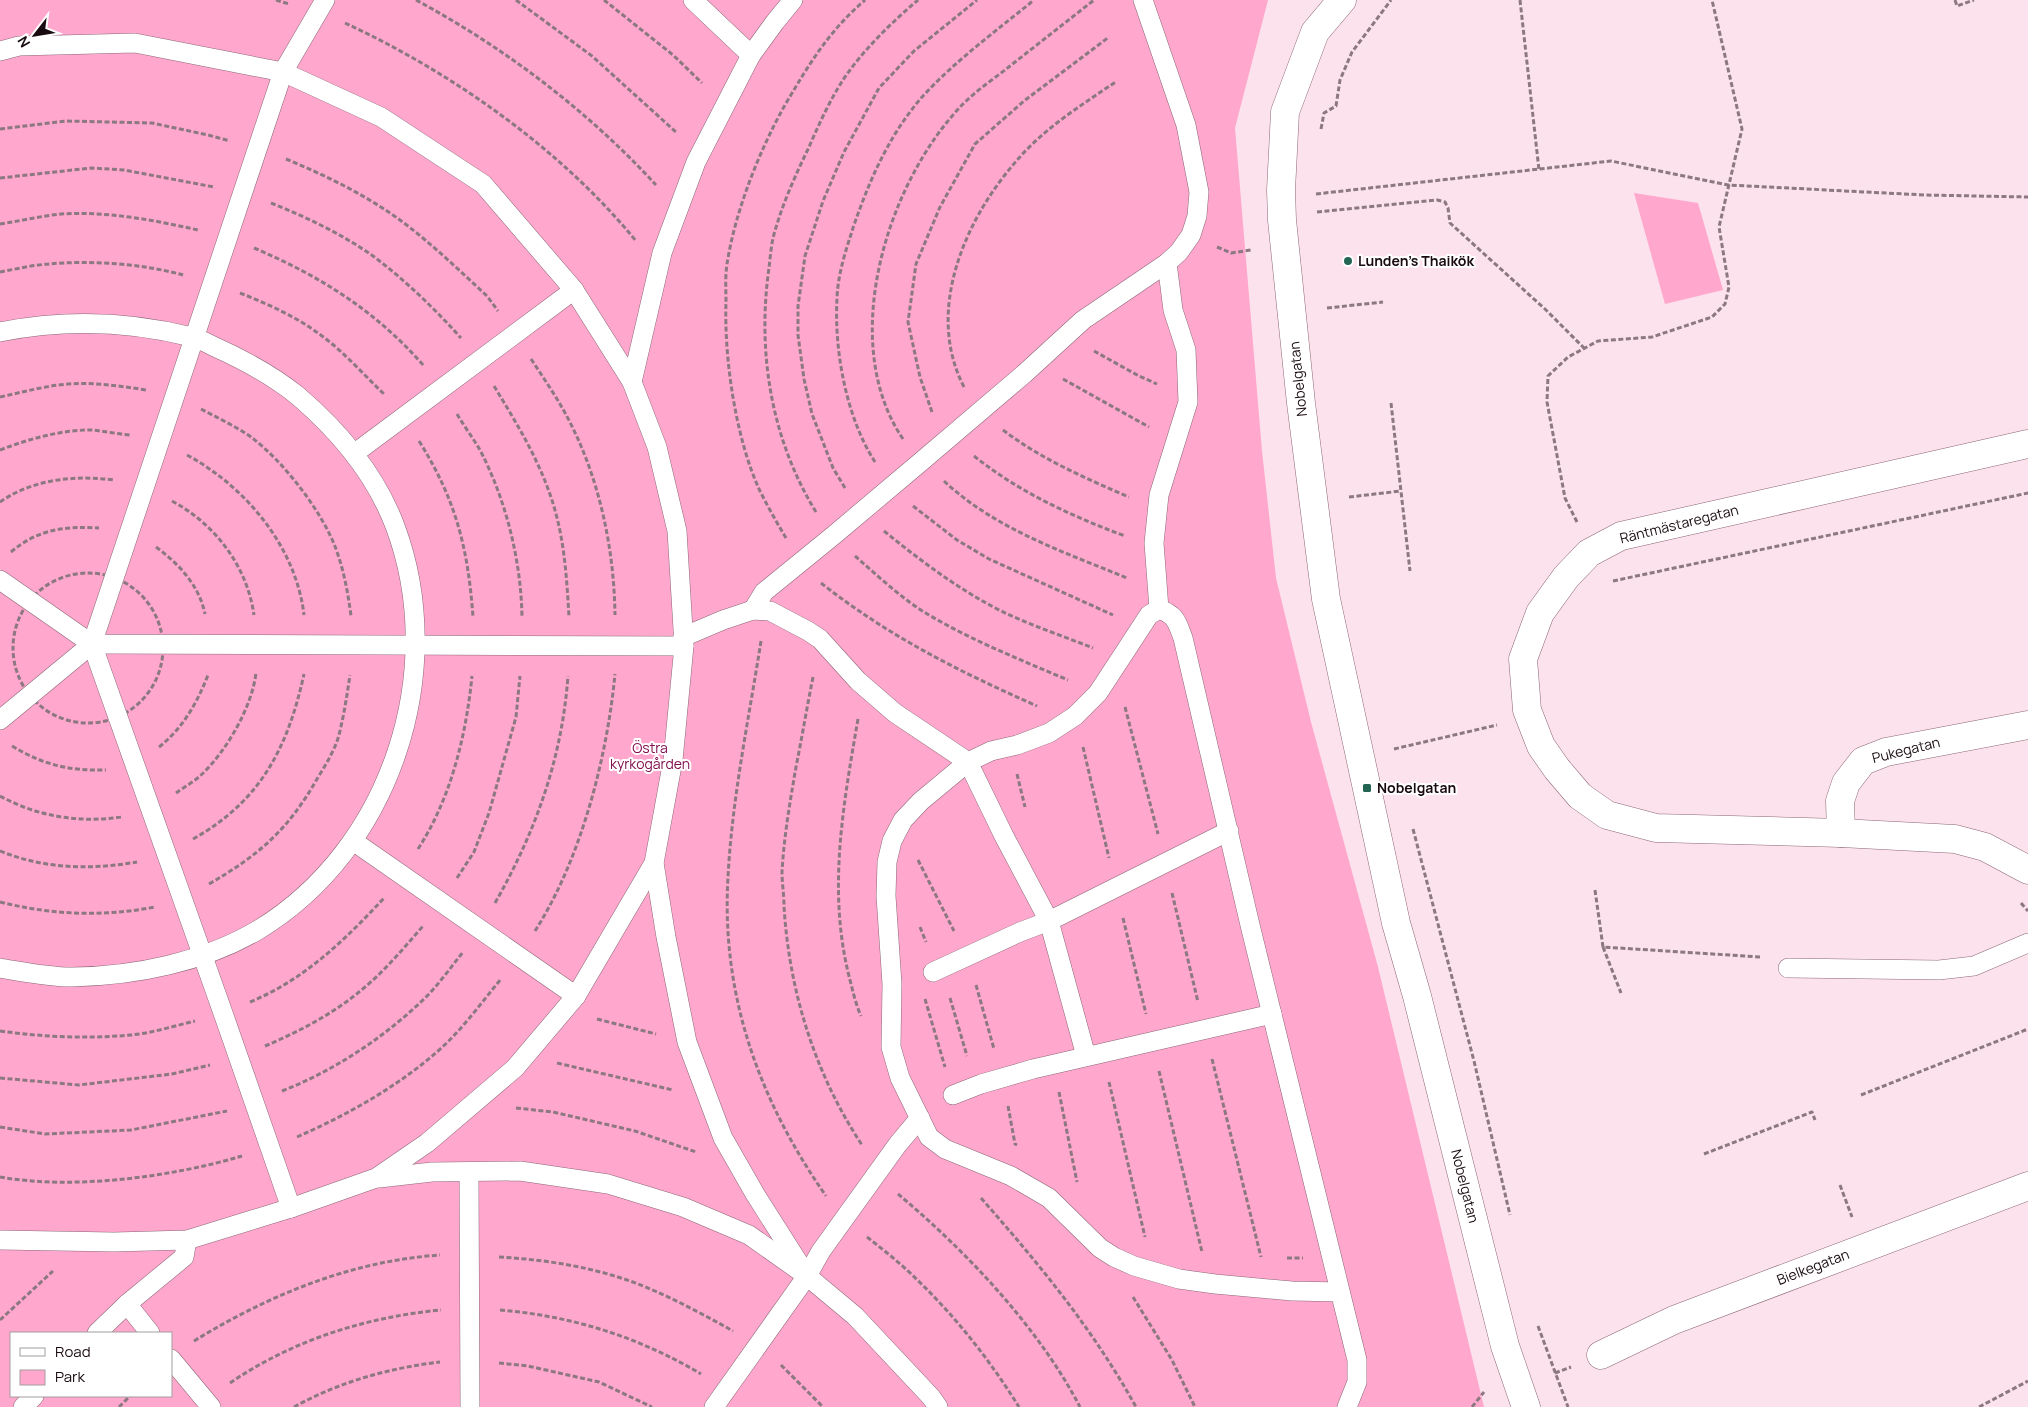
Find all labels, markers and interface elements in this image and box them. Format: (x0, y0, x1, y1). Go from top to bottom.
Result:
north arrow (10, 10, 60, 60)
text: N (13, 33, 34, 51)
place label: Lunden's Thaikök (1358, 251, 1474, 270)
marker: Lunden's Thaikök (1342, 255, 1354, 267)
street label: Nobelgatan (1284, 341, 1311, 418)
street label: Räntmästaregatan (1618, 500, 1740, 547)
street label: Pukegatan (1870, 732, 1942, 767)
park label: Östra kyrkogården (610, 738, 690, 773)
place label: Nobelgatan (1377, 778, 1456, 797)
marker: Nobelgatan (1361, 782, 1373, 794)
street label: Nobelgatan (1447, 1147, 1484, 1225)
street label: Bielkegatan (1774, 1244, 1852, 1289)
legend (10, 1332, 172, 1397)
text: Road (55, 1341, 91, 1362)
text: Park (55, 1366, 85, 1387)

